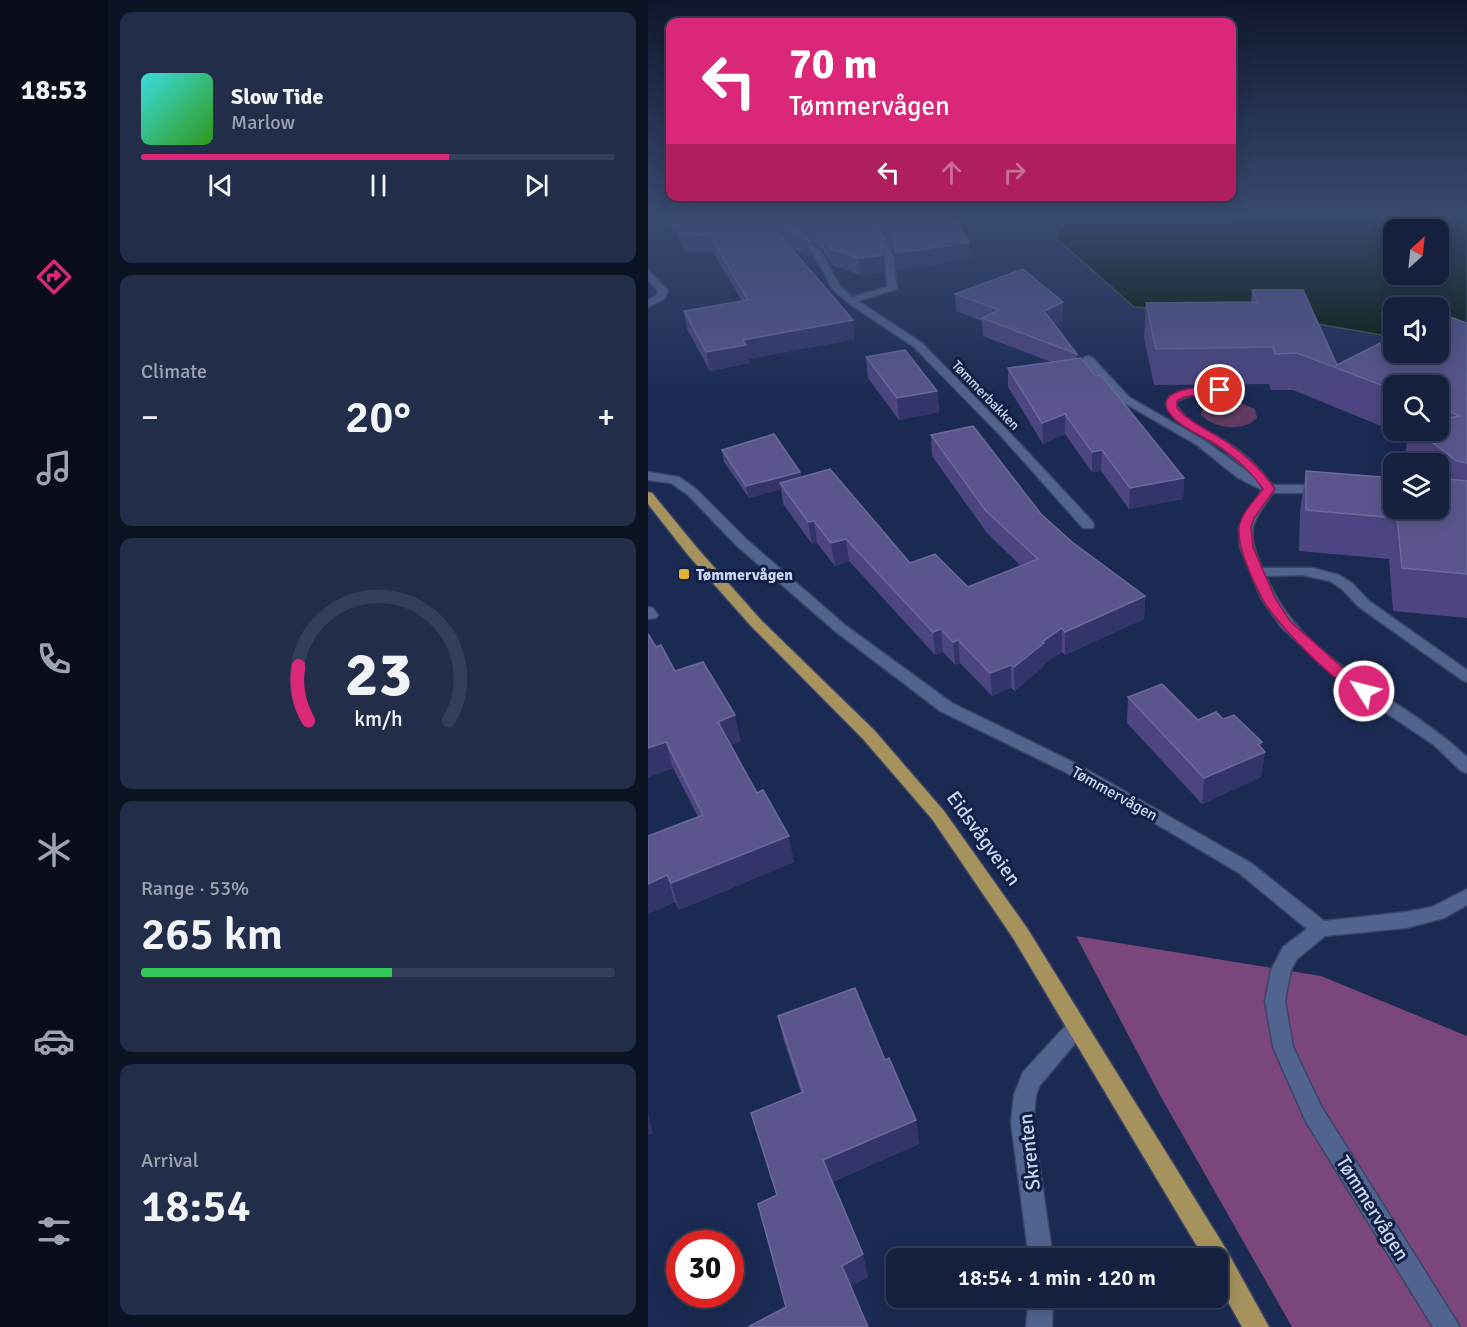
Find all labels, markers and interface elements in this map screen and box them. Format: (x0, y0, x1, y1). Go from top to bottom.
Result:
text: 70 m (789, 39, 878, 90)
icon: left (690, 42, 768, 120)
text: 18:53 (21, 74, 87, 107)
text: Slow Tide (231, 83, 323, 110)
text: Tømmervågen (789, 90, 950, 123)
text: Marlow (231, 110, 295, 135)
icon: left (872, 156, 905, 189)
icon: ahead (935, 156, 968, 189)
icon: right (998, 156, 1031, 189)
icon: previous (204, 169, 237, 202)
icon: pause (362, 169, 395, 202)
icon: next (520, 169, 553, 202)
north arrow (1383, 219, 1449, 285)
map controls (1383, 219, 1449, 519)
icon: directions (33, 256, 75, 298)
button: sound (1383, 297, 1449, 363)
street label: Tømmerbakken (948, 357, 1023, 434)
text: Climate (141, 359, 207, 384)
pin (1194, 364, 1245, 415)
icon: arrive (1203, 373, 1236, 406)
button: search (1383, 375, 1449, 441)
text: 20° (345, 390, 411, 445)
text: − (141, 397, 159, 438)
text: + (597, 397, 615, 438)
icon: music (33, 447, 75, 489)
button: layers (1383, 453, 1449, 519)
place label: Tømmervågen (696, 565, 793, 585)
marker: Tømmervågen (677, 567, 691, 581)
text: 23 (344, 636, 412, 713)
icon: phone (33, 638, 75, 680)
position arrow (1332, 659, 1396, 723)
text: km/h (354, 706, 402, 732)
street label: Tømmervågen (1068, 762, 1161, 826)
street label: Eidsvågveien (941, 786, 1026, 891)
icon: climate (33, 829, 75, 871)
text: Range · 53% (141, 876, 249, 901)
text: 265 km (141, 907, 283, 962)
icon: car (33, 1020, 75, 1062)
street label: Skrenten (1013, 1112, 1046, 1191)
text: Arrival (141, 1148, 199, 1173)
street label: Tømmervågen (1330, 1151, 1415, 1265)
text: 18:54 (141, 1179, 251, 1234)
icon: filters (33, 1210, 75, 1252)
speed limit sign: 30 (666, 1230, 744, 1308)
text: 18:54 · 1 min · 120 m (958, 1264, 1156, 1291)

